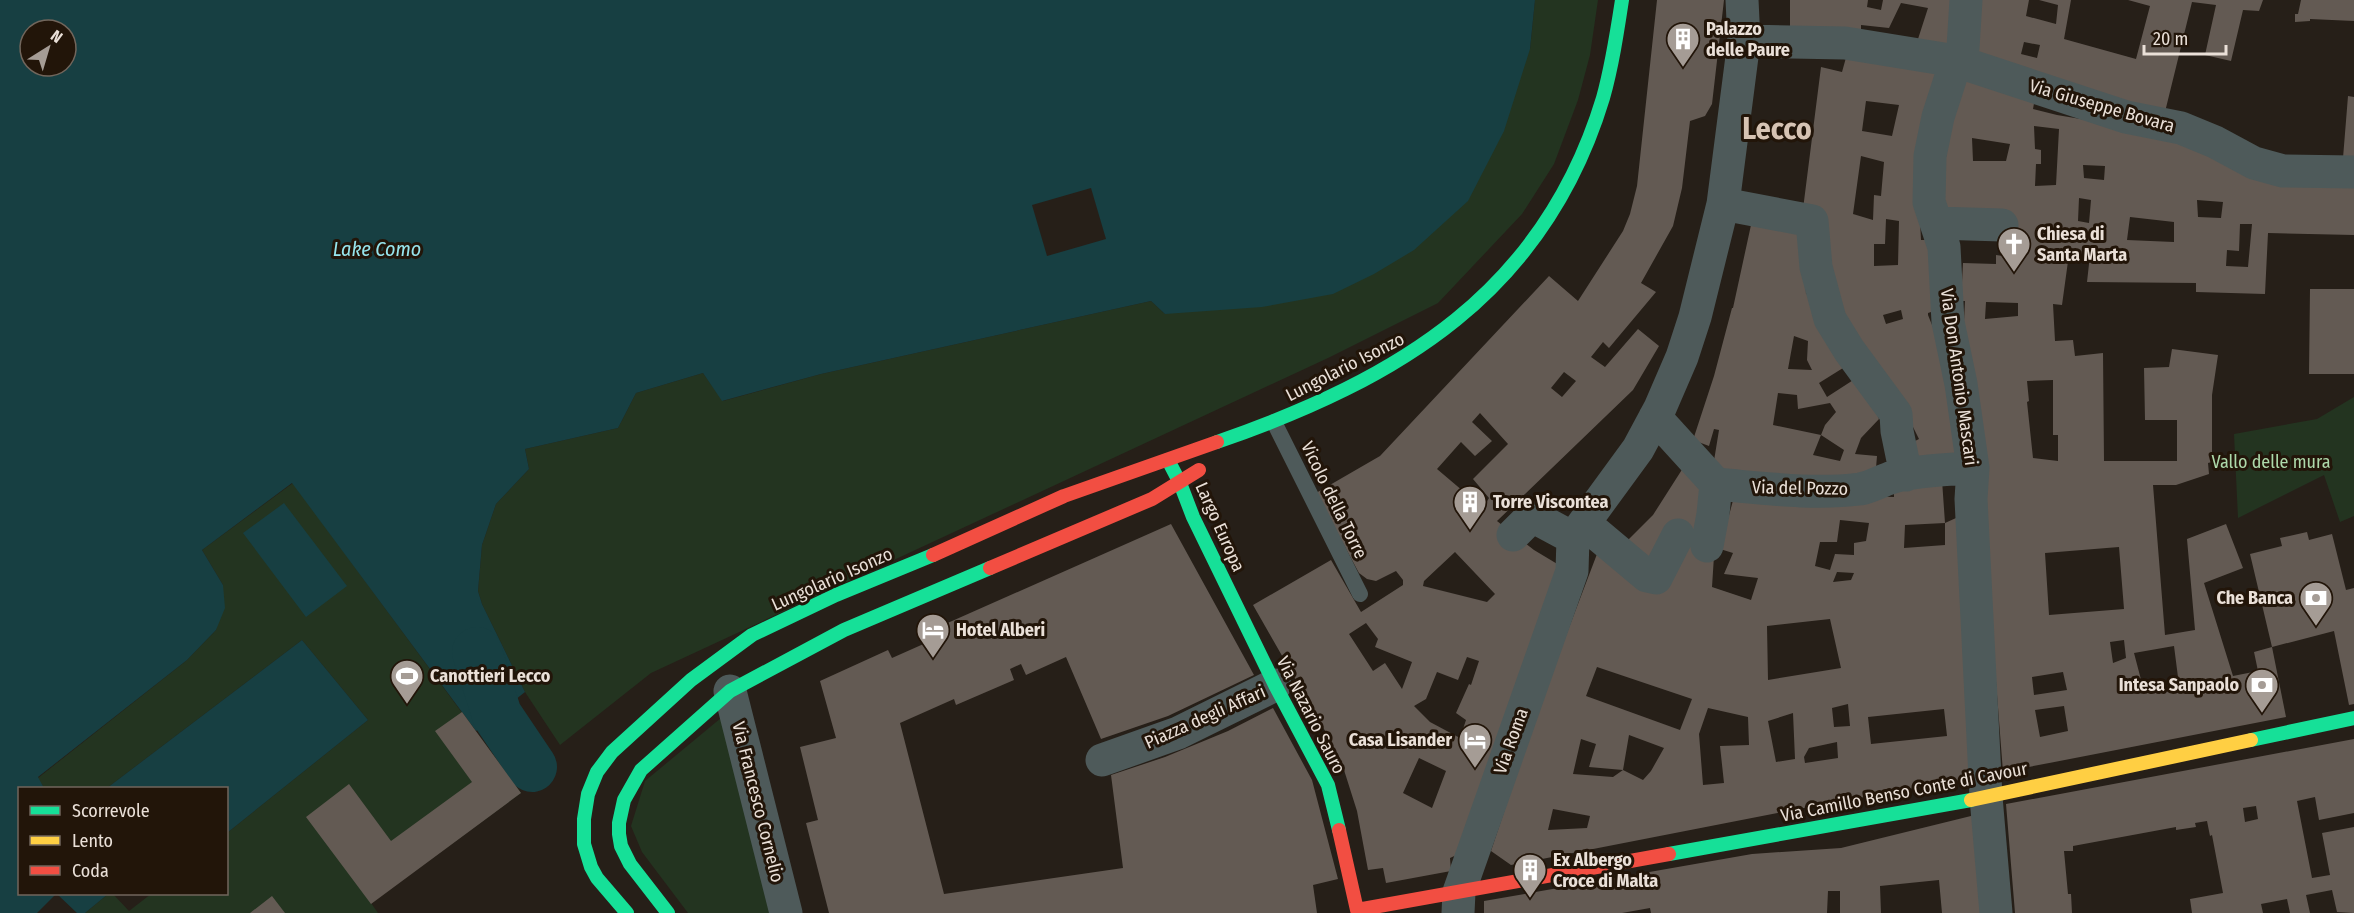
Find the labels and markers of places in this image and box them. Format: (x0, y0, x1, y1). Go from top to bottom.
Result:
place label: Palazzo delle Paure (1706, 18, 1790, 61)
building icon: Palazzo delle Paure (1665, 21, 1701, 68)
place label: Chiesa di Santa Marta (2037, 223, 2127, 266)
church icon: Chiesa di Santa Marta (1996, 226, 2032, 273)
building icon: Torre Viscontea (1452, 484, 1488, 531)
place label: Torre Viscontea (1493, 491, 1609, 513)
bank icon: Che Banca (2298, 580, 2334, 627)
place label: Che Banca (2216, 587, 2293, 609)
hotel icon: Hotel Alberi (915, 612, 951, 659)
place label: Hotel Alberi (956, 619, 1045, 641)
sports icon: Canottieri Lecco (389, 658, 425, 705)
place label: Canottieri Lecco (430, 665, 551, 687)
bank icon: Intesa Sanpaolo (2244, 667, 2280, 714)
place label: Intesa Sanpaolo (2119, 674, 2239, 696)
hotel icon: Casa Lisander (1457, 722, 1493, 769)
place label: Casa Lisander (1349, 729, 1452, 751)
place label: Ex Albergo Croce di Malta (1553, 849, 1658, 892)
building icon: Ex Albergo Croce di Malta (1512, 852, 1548, 899)

